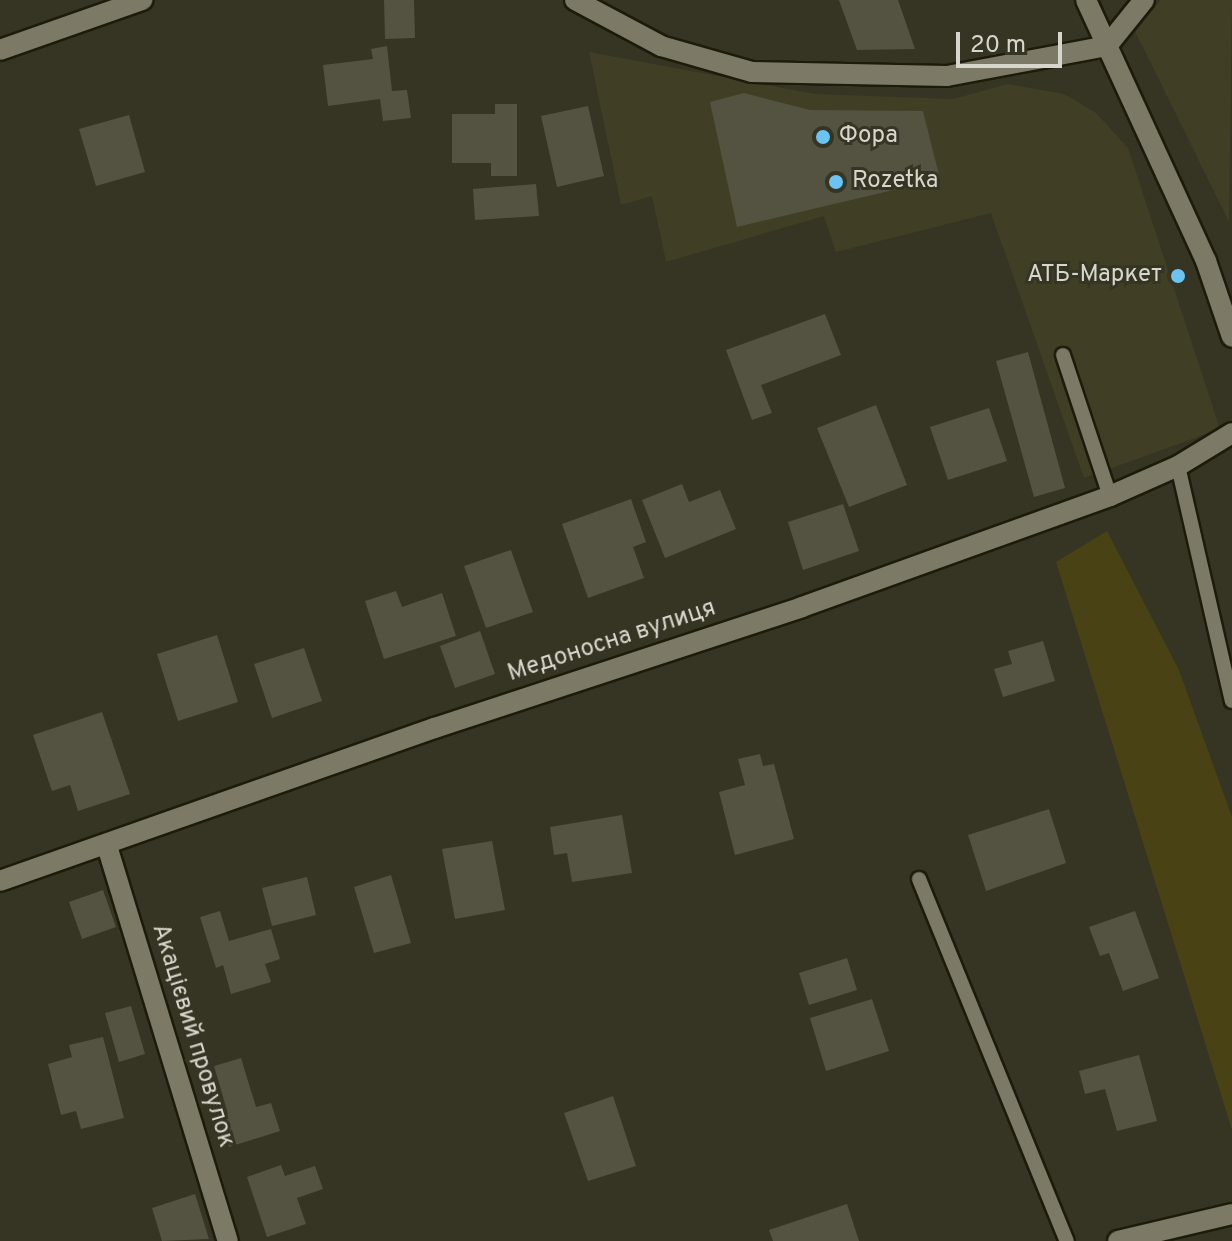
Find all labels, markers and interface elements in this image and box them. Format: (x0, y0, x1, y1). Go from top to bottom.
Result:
scale bar (960, 16, 1066, 66)
text: 20 m (970, 31, 1026, 61)
place label: Фора (839, 123, 898, 151)
marker: Фора (814, 128, 832, 146)
place label: Rozetka (852, 168, 938, 196)
marker: Rozetka (827, 173, 845, 191)
place label: АТБ-Маркет (1027, 262, 1162, 290)
marker: АТБ-Маркет (1169, 267, 1187, 285)
street label: Медоносна вулиця (504, 595, 720, 689)
street label: Акацієвий провулок (144, 921, 240, 1151)

